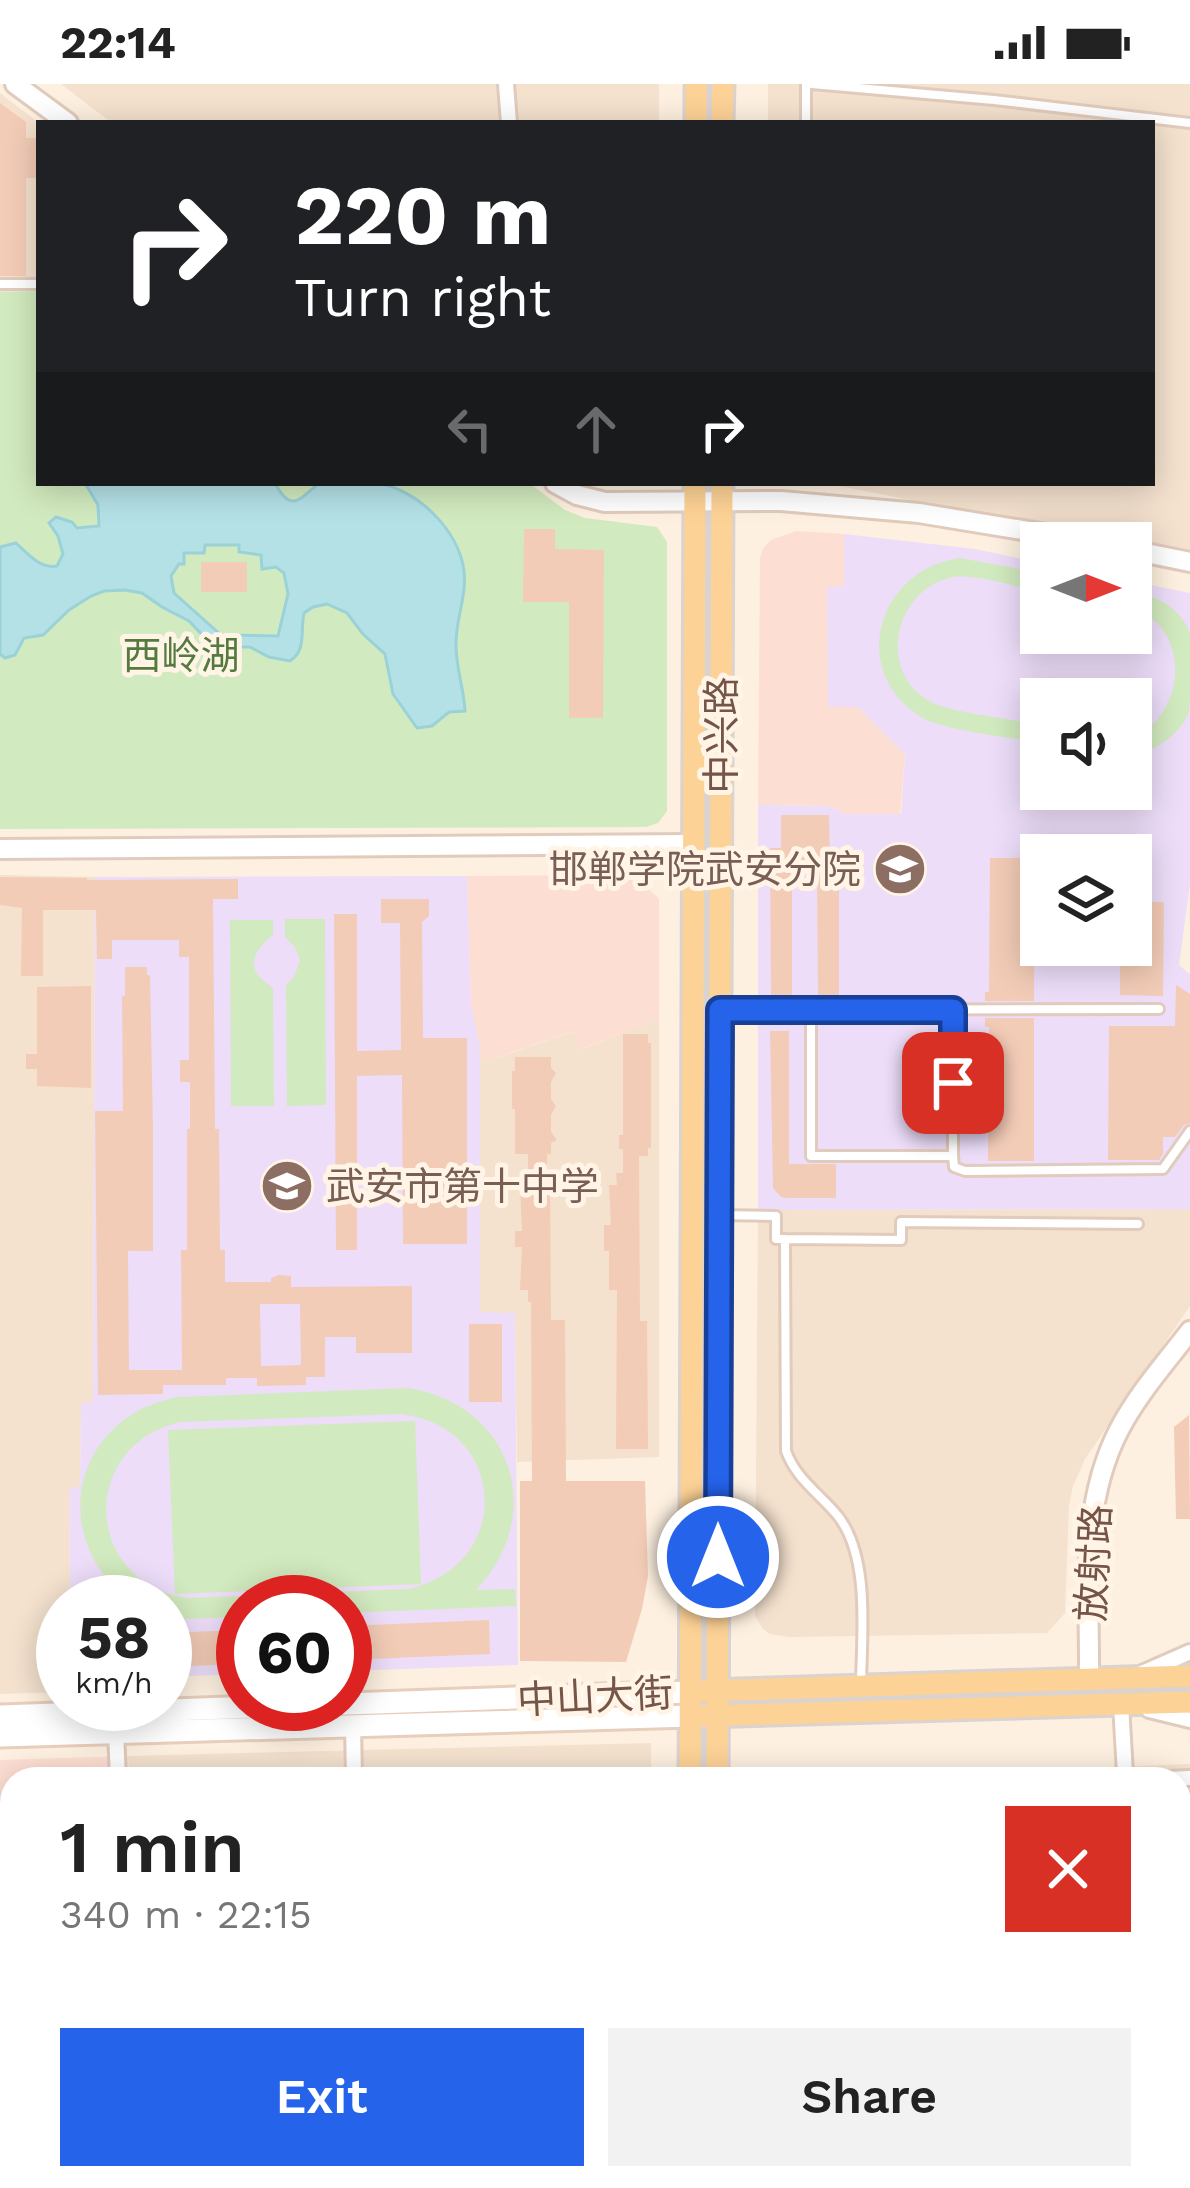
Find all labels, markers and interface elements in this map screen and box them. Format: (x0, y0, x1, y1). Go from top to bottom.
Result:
text: 22:14 (60, 16, 176, 69)
text: 220 m (294, 166, 551, 264)
icon: right (96, 168, 252, 324)
text: Turn right (294, 266, 551, 329)
icon: left (437, 396, 503, 462)
icon: ahead (563, 396, 629, 462)
icon: right (689, 396, 755, 462)
north arrow (1020, 522, 1152, 654)
map controls (1020, 522, 1152, 966)
park label: 西岭湖 (122, 633, 240, 678)
street label: 中兴路 (699, 676, 744, 794)
button: sound (1020, 678, 1152, 810)
button: layers (1020, 834, 1152, 966)
school or university icon: 邯郸学院武安分院 (872, 841, 928, 897)
place label: 邯郸学院武安分院 (549, 847, 861, 892)
pin (902, 1032, 1004, 1134)
icon: arrive (920, 1050, 986, 1116)
school or university icon: 武安市第十中学 (259, 1158, 315, 1214)
place label: 武安市第十中学 (326, 1164, 599, 1209)
position arrow (655, 1494, 781, 1620)
street label: 放射路 (1068, 1503, 1119, 1623)
speed limit sign: 60 (216, 1575, 372, 1731)
text: 58 (78, 1602, 150, 1673)
text: km/h (75, 1665, 153, 1700)
street label: 中山大街 (516, 1670, 674, 1723)
text: 1 min (60, 1805, 245, 1889)
button: close (1005, 1806, 1131, 1932)
text: 340 m · 22:15 (60, 1892, 312, 1937)
button: Exit (60, 2028, 584, 2166)
button: Share (608, 2028, 1131, 2166)

